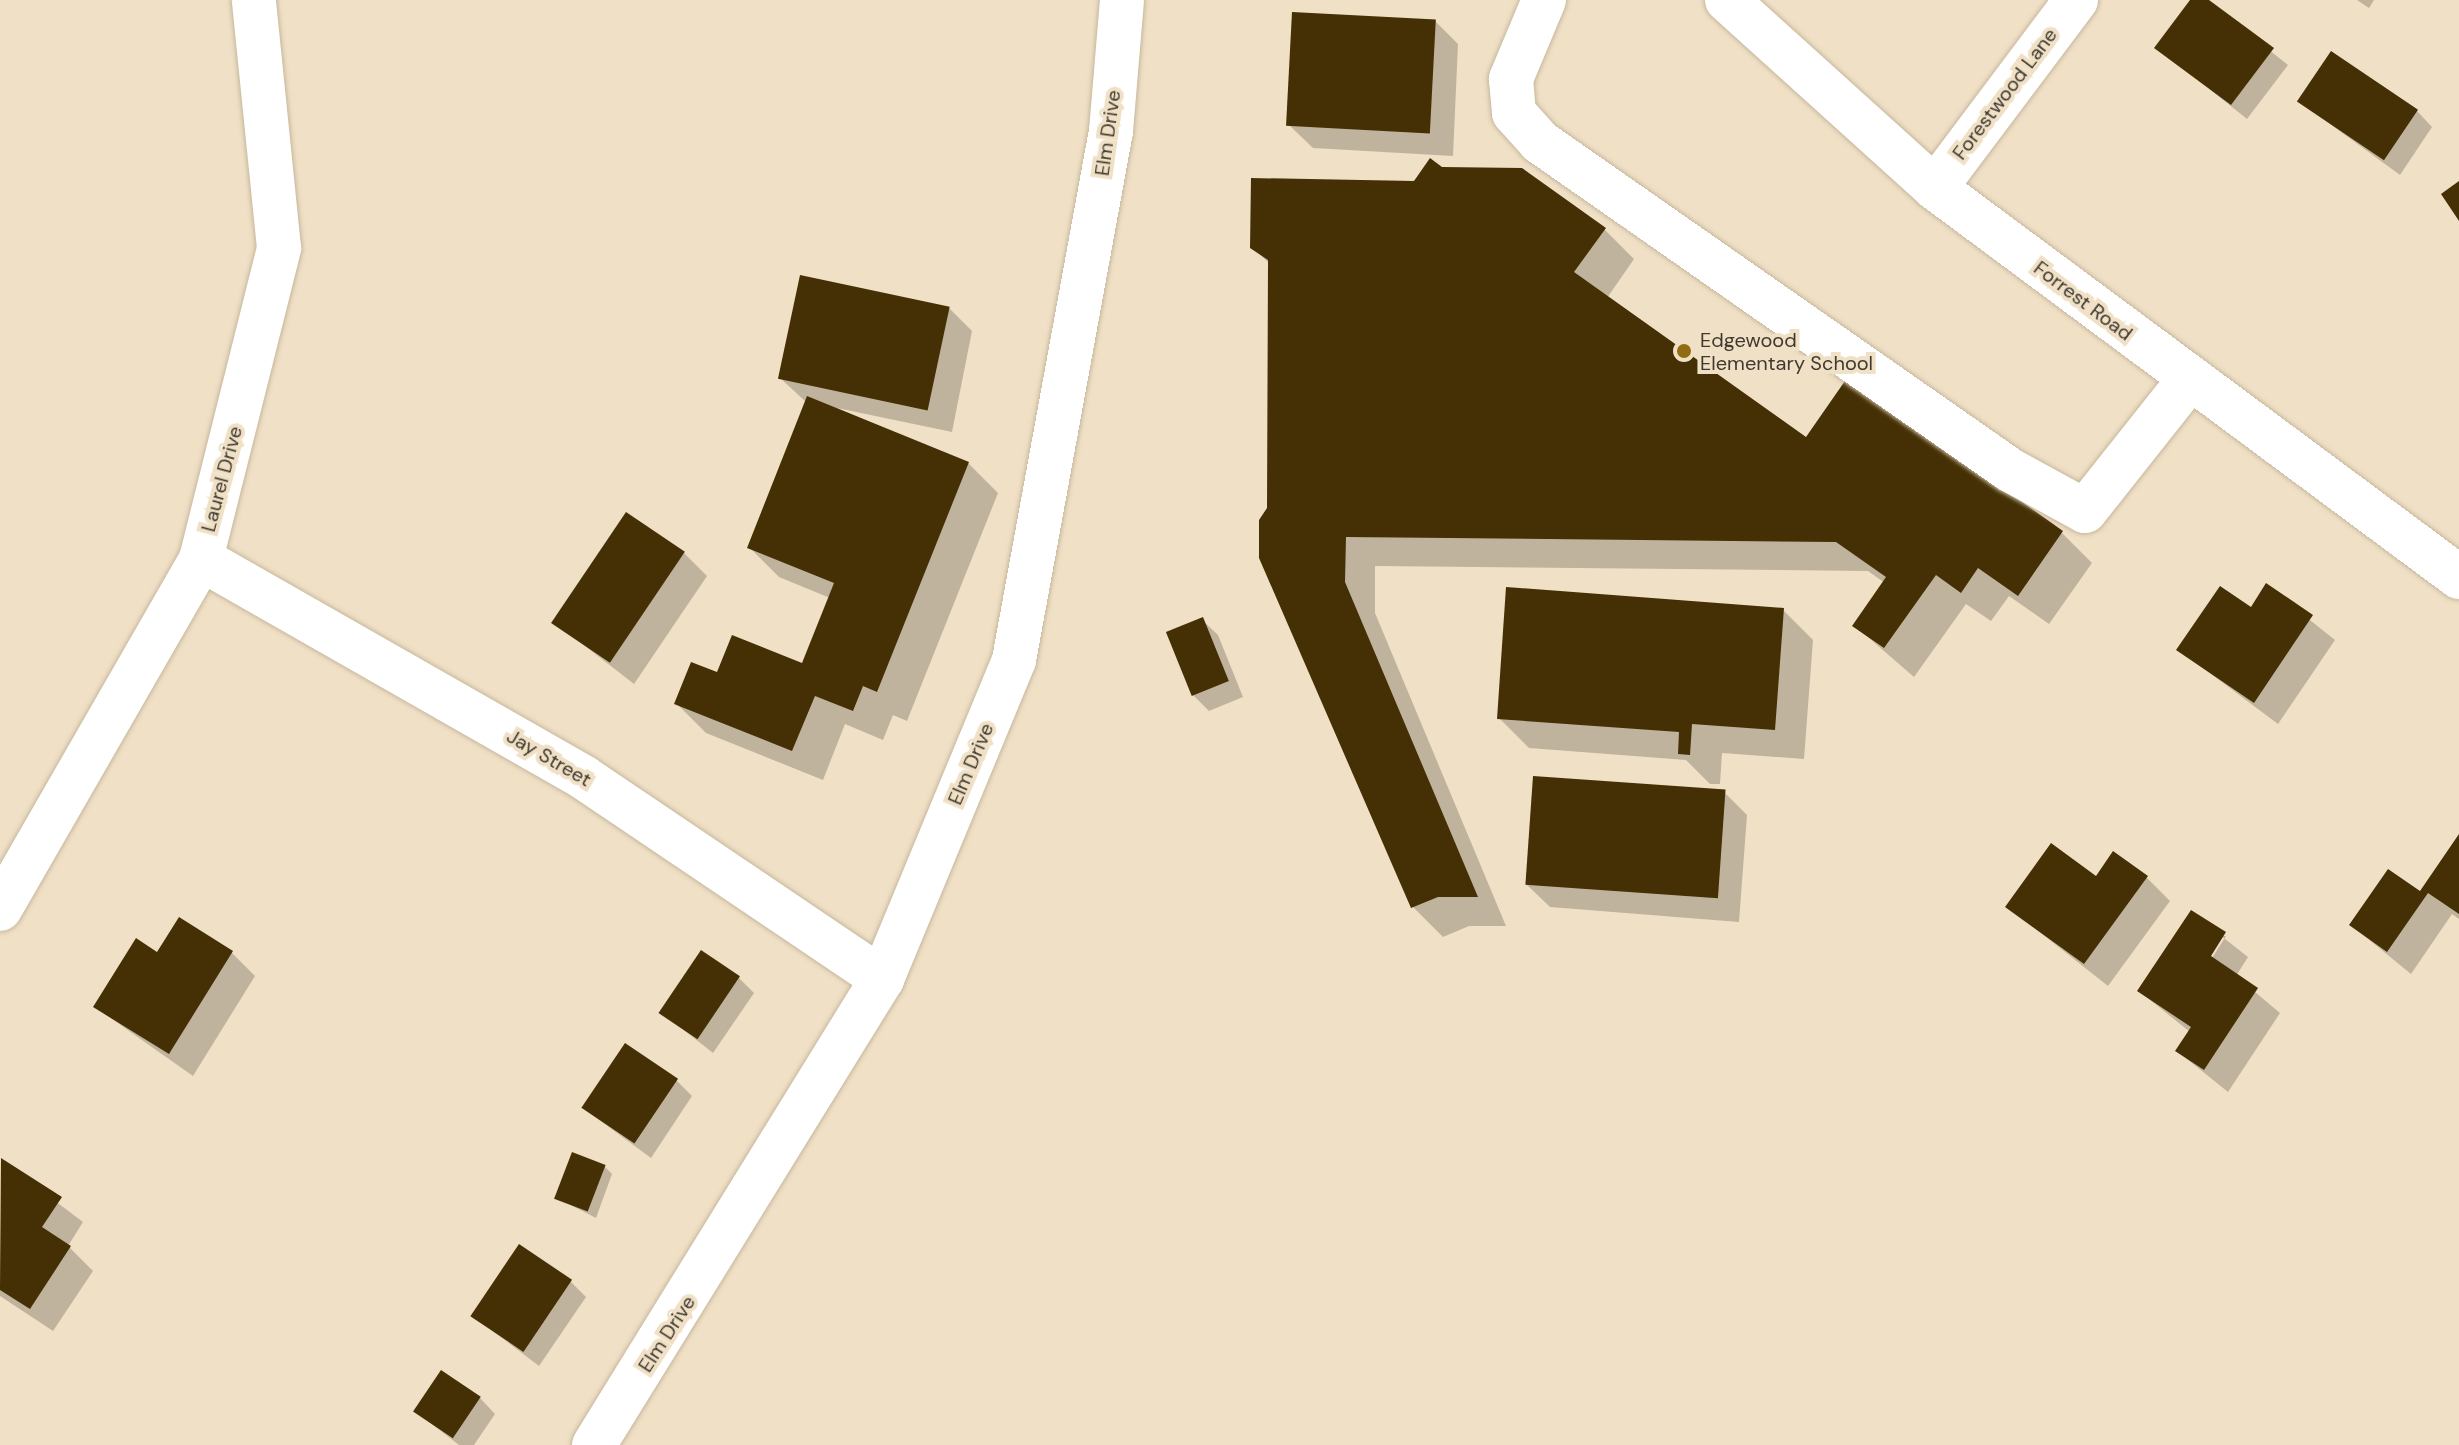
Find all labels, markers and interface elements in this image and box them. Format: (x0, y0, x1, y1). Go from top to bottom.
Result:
street label: Forestwood Lane (1948, 23, 2062, 165)
street label: Elm Drive (1090, 89, 1126, 177)
street label: Forrest Road (2029, 256, 2137, 346)
place label: Edgewood Elementary School (1700, 328, 1873, 375)
marker: Edgewood Elementary School (1675, 342, 1693, 360)
street label: Laurel Drive (196, 424, 248, 534)
street label: Elm Drive (943, 720, 999, 808)
street label: Jay Street (502, 724, 596, 792)
street label: Elm Drive (633, 1291, 701, 1377)

